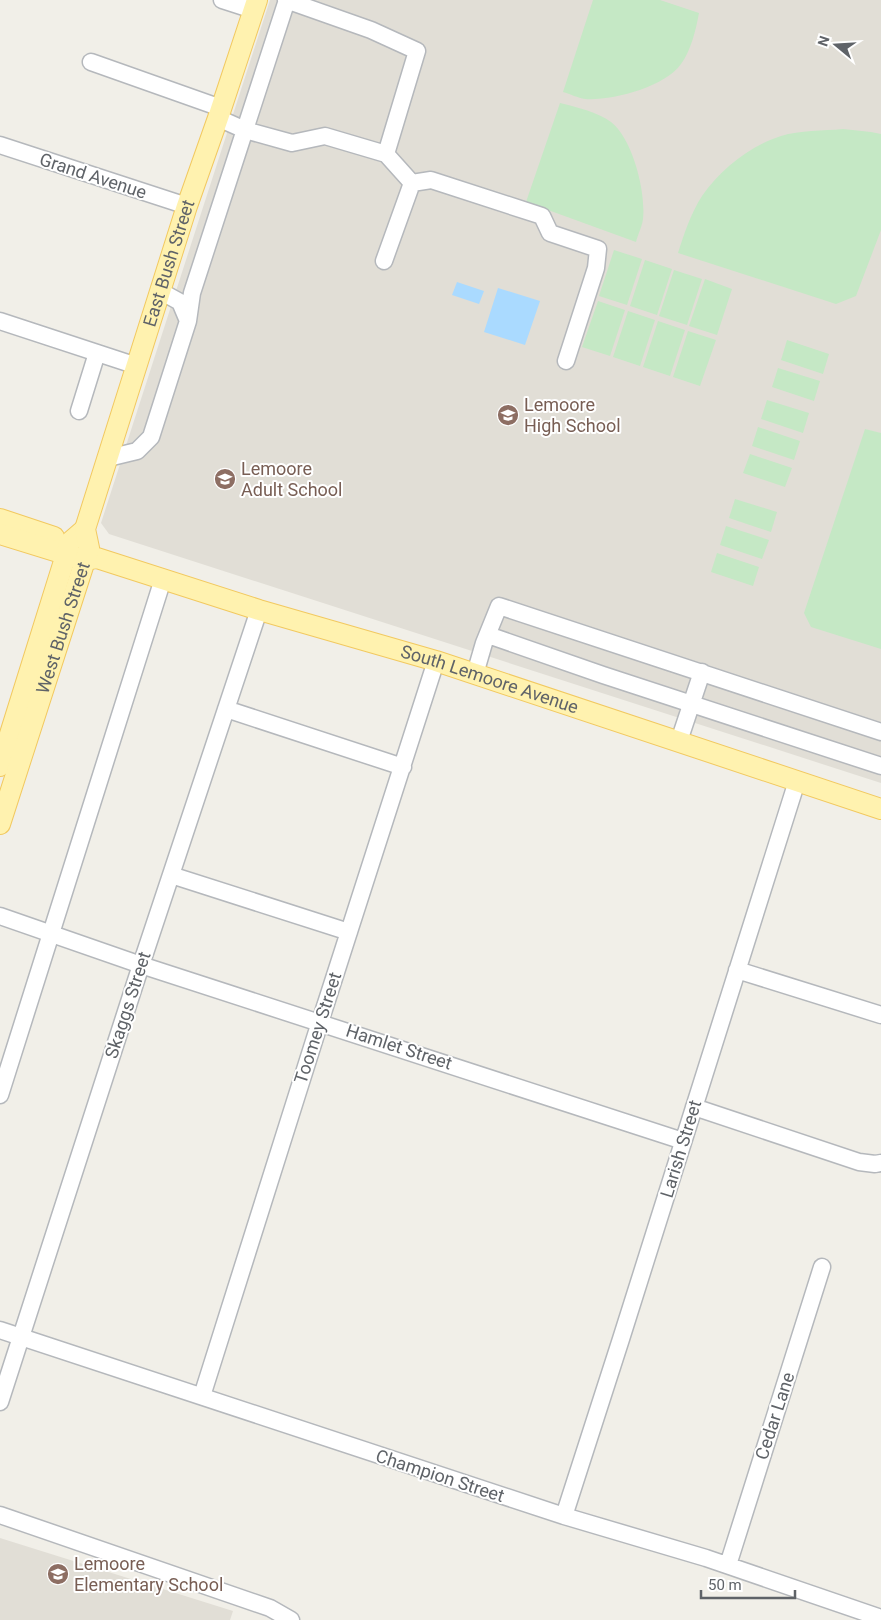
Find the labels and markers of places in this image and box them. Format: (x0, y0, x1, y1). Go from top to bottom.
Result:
place label: Lemoore High School (524, 394, 621, 436)
school or university icon: Lemoore High School (496, 403, 520, 427)
place label: Lemoore Adult School (241, 458, 342, 500)
school or university icon: Lemoore Adult School (213, 467, 237, 491)
place label: Lemoore Elementary School (74, 1553, 223, 1595)
school or university icon: Lemoore Elementary School (46, 1562, 70, 1586)

